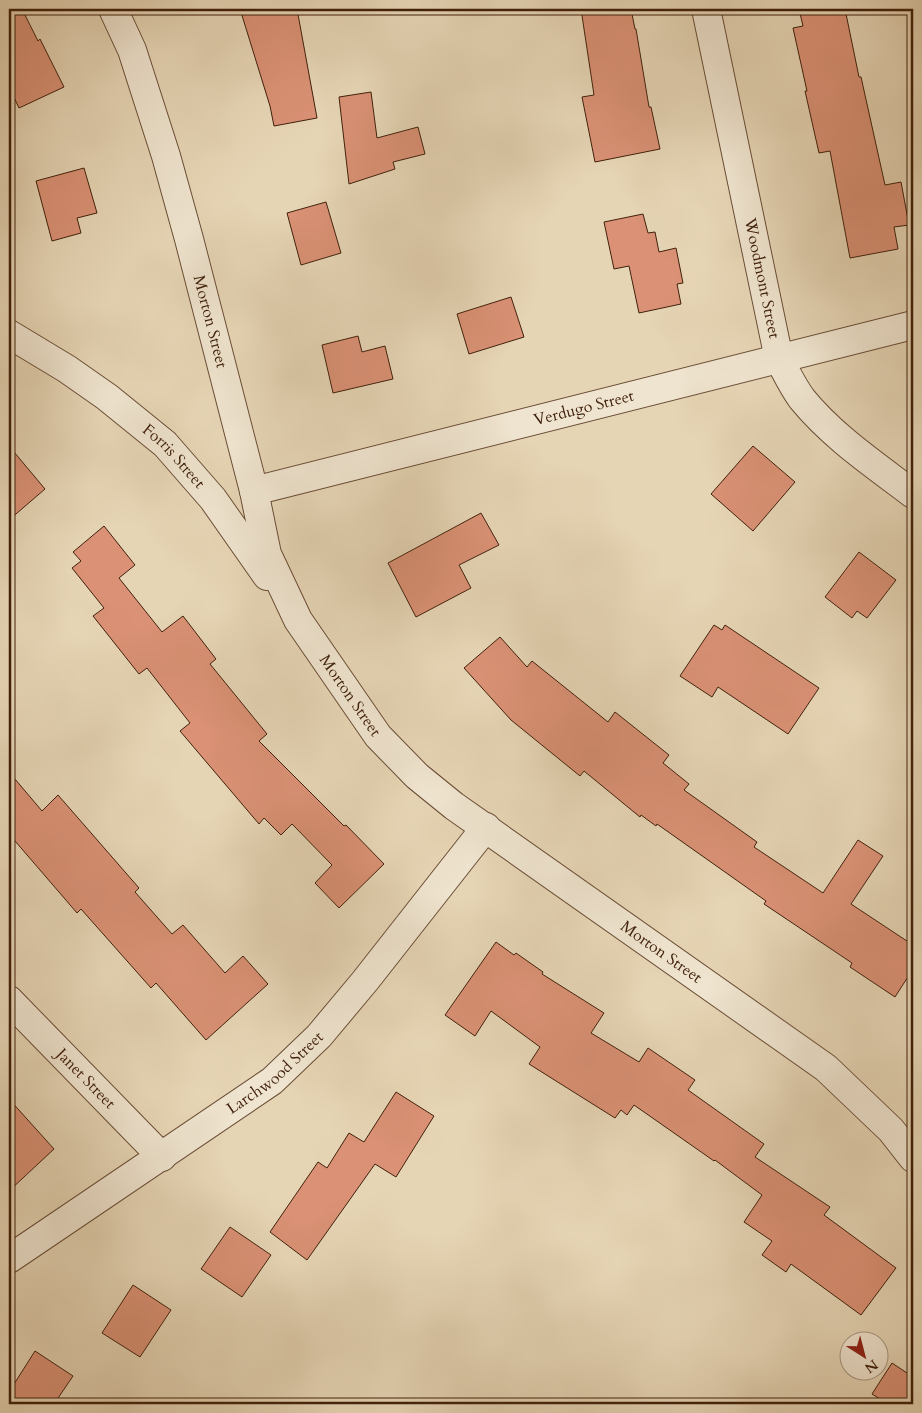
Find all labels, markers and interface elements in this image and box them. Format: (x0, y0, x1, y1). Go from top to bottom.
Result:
street label: Woodmont Street (739, 215, 785, 340)
street label: Morton Street (188, 273, 233, 370)
street label: Verdugo Street (531, 385, 636, 431)
street label: Forris Street (138, 419, 210, 493)
street label: Morton Street (314, 650, 386, 741)
street label: Morton Street (616, 916, 706, 988)
street label: Larchwood Street (222, 1026, 328, 1120)
street label: Janet Street (50, 1042, 120, 1114)
north arrow (840, 1330, 890, 1380)
text: N (861, 1355, 882, 1377)

